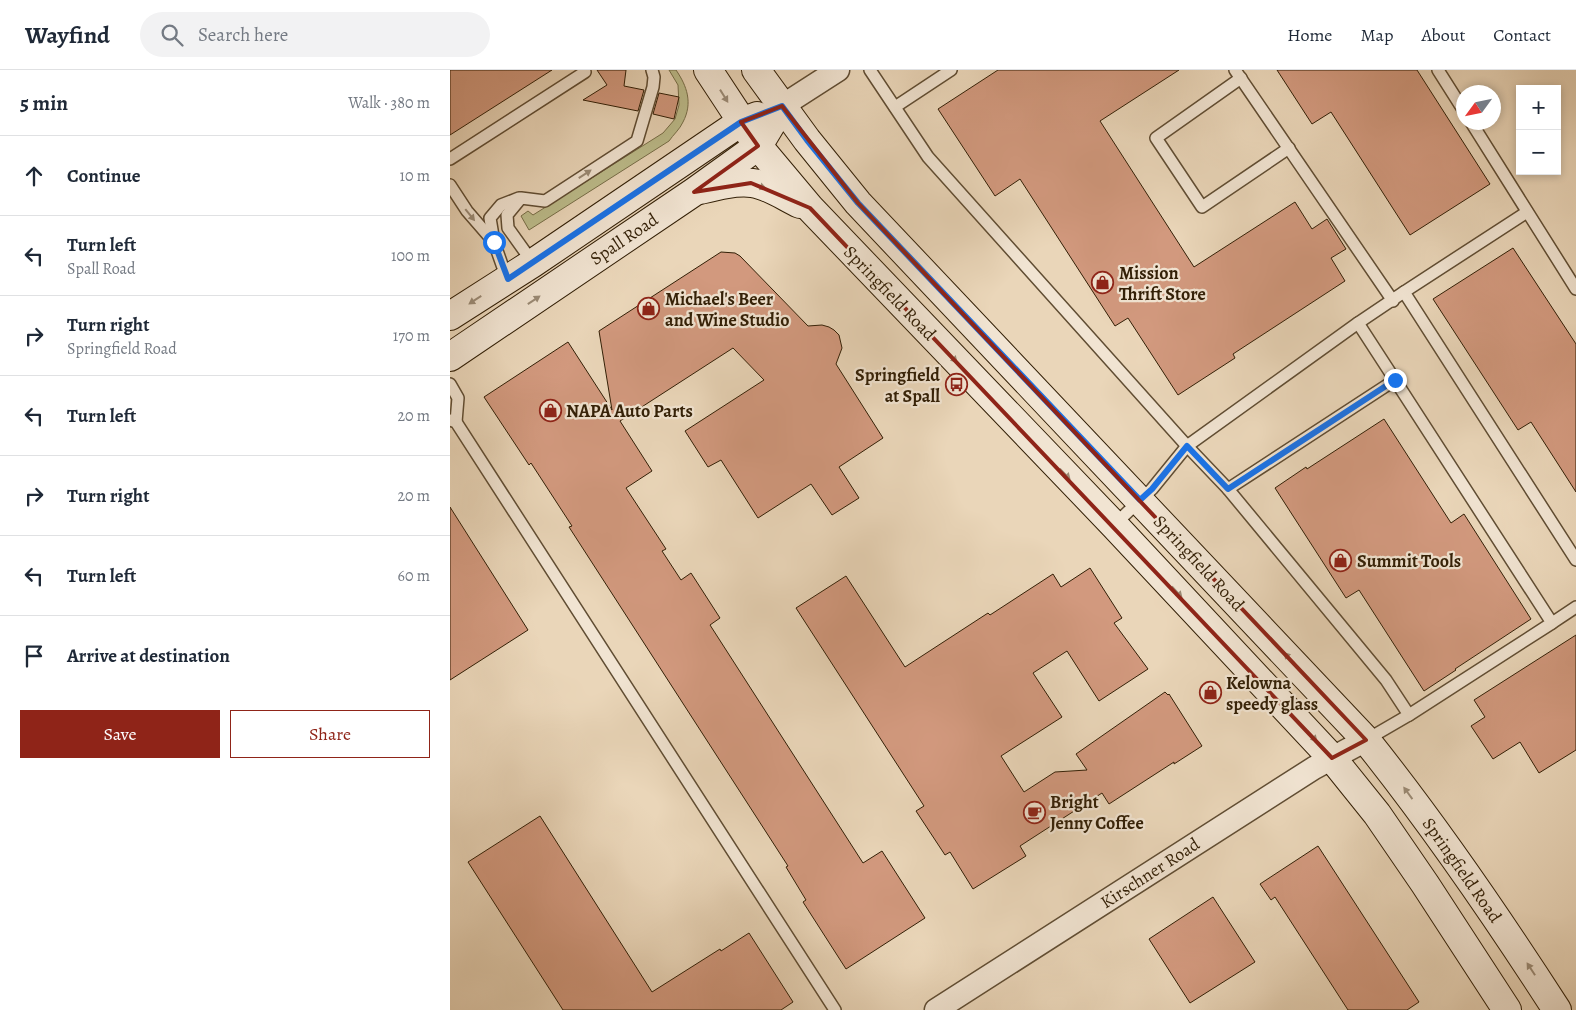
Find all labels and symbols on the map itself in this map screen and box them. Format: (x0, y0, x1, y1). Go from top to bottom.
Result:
north arrow (1456, 85, 1501, 130)
one-way arrow (719, 90, 729, 103)
one-way arrow (579, 170, 592, 179)
one-way arrow (752, 182, 767, 190)
street label: Spall Road (585, 207, 663, 271)
one-way arrow (465, 208, 476, 221)
route start (483, 231, 506, 254)
street label: Springfield Road (838, 240, 942, 346)
place label: Mission Thrift Store (1119, 261, 1206, 306)
shop icon: Mission Thrift Store (1091, 271, 1115, 295)
place label: Michael's Beer and Wine Studio (665, 287, 790, 332)
one-way arrow (468, 295, 482, 305)
one-way arrow (527, 295, 541, 305)
shop icon: Michael's Beer and Wine Studio (637, 297, 661, 321)
one-way arrow (946, 351, 958, 363)
place label: Springfield at Spall (855, 363, 940, 408)
route end (1384, 369, 1407, 392)
bus stop icon: Springfield at Spall (944, 373, 968, 397)
shop icon: NAPA Auto Parts (538, 399, 562, 423)
place label: NAPA Auto Parts (566, 399, 693, 423)
one-way arrow (1059, 468, 1071, 480)
street label: Springfield Road (1148, 510, 1250, 617)
shop icon: Summit Tools (1329, 549, 1353, 573)
place label: Summit Tools (1357, 549, 1461, 573)
one-way arrow (1171, 586, 1183, 598)
one-way arrow (1283, 652, 1295, 664)
place label: Kelowna speedy glass (1226, 671, 1318, 716)
shop icon: Kelowna speedy glass (1198, 681, 1222, 705)
one-way arrow (1306, 730, 1318, 742)
one-way arrow (1403, 786, 1413, 800)
place label: Bright Jenny Coffee (1050, 790, 1144, 835)
cafe icon: Bright Jenny Coffee (1022, 800, 1046, 824)
street label: Springfield Road (1417, 813, 1507, 928)
street label: Kirschner Road (1096, 832, 1204, 914)
one-way arrow (1526, 962, 1535, 976)

